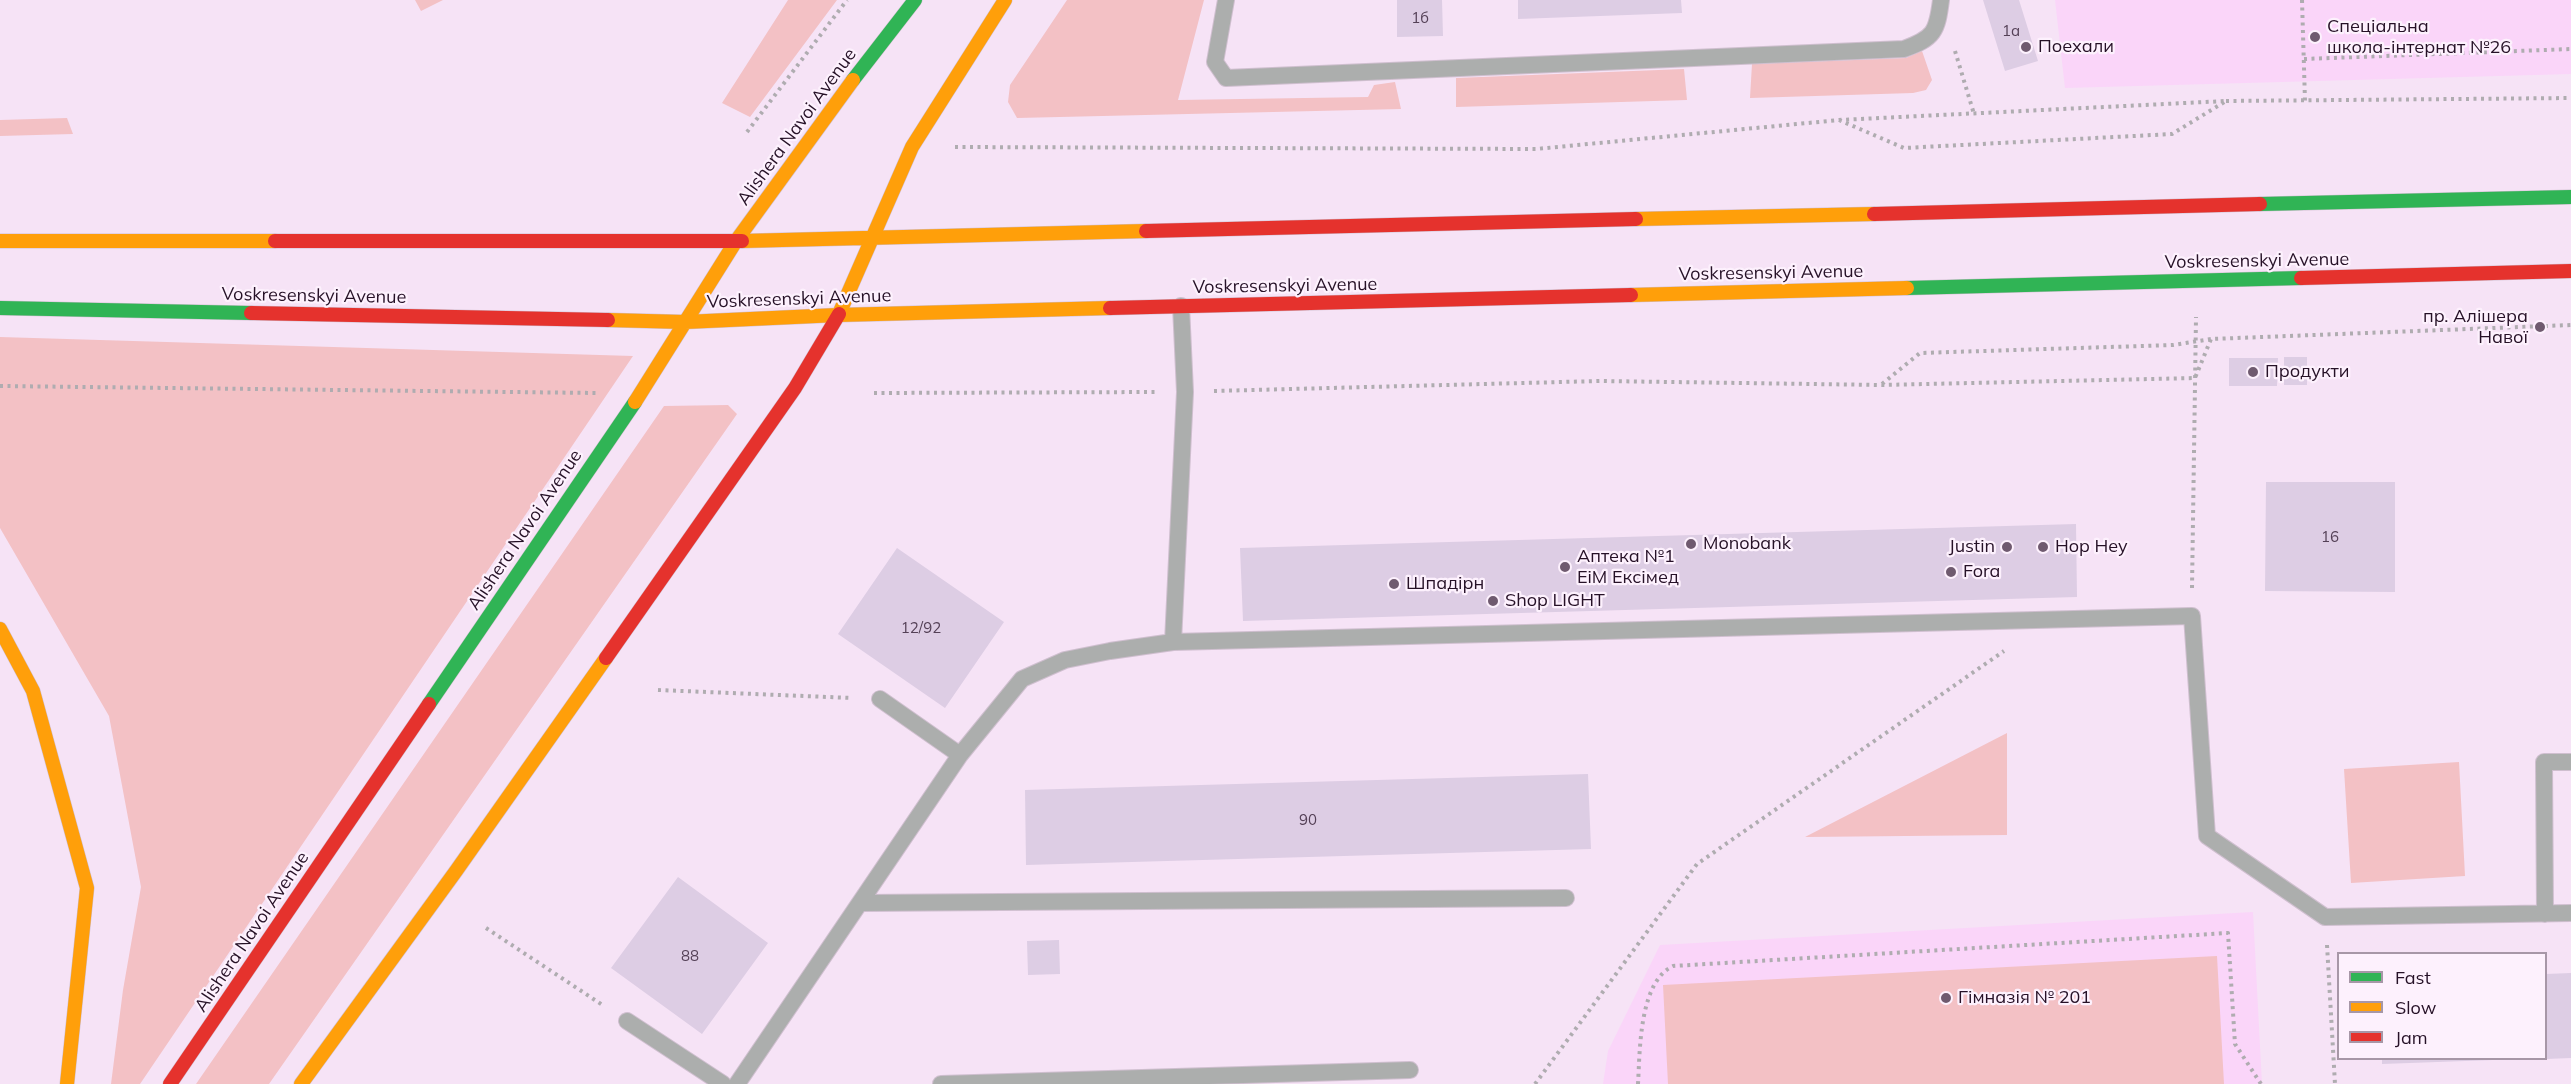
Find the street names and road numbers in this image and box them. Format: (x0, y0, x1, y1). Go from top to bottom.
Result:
street label: Alishera Navoi Avenue (733, 44, 861, 210)
street label: Voskresenskyi Avenue (2165, 249, 2349, 273)
street label: Voskresenskyi Avenue (1679, 261, 1863, 285)
street label: Voskresenskyi Avenue (1193, 274, 1377, 298)
street label: Voskresenskyi Avenue (222, 284, 406, 308)
street label: Voskresenskyi Avenue (706, 285, 892, 313)
street label: Alishera Navoi Avenue (463, 446, 587, 614)
street label: Alishera Navoi Avenue (190, 848, 314, 1016)

